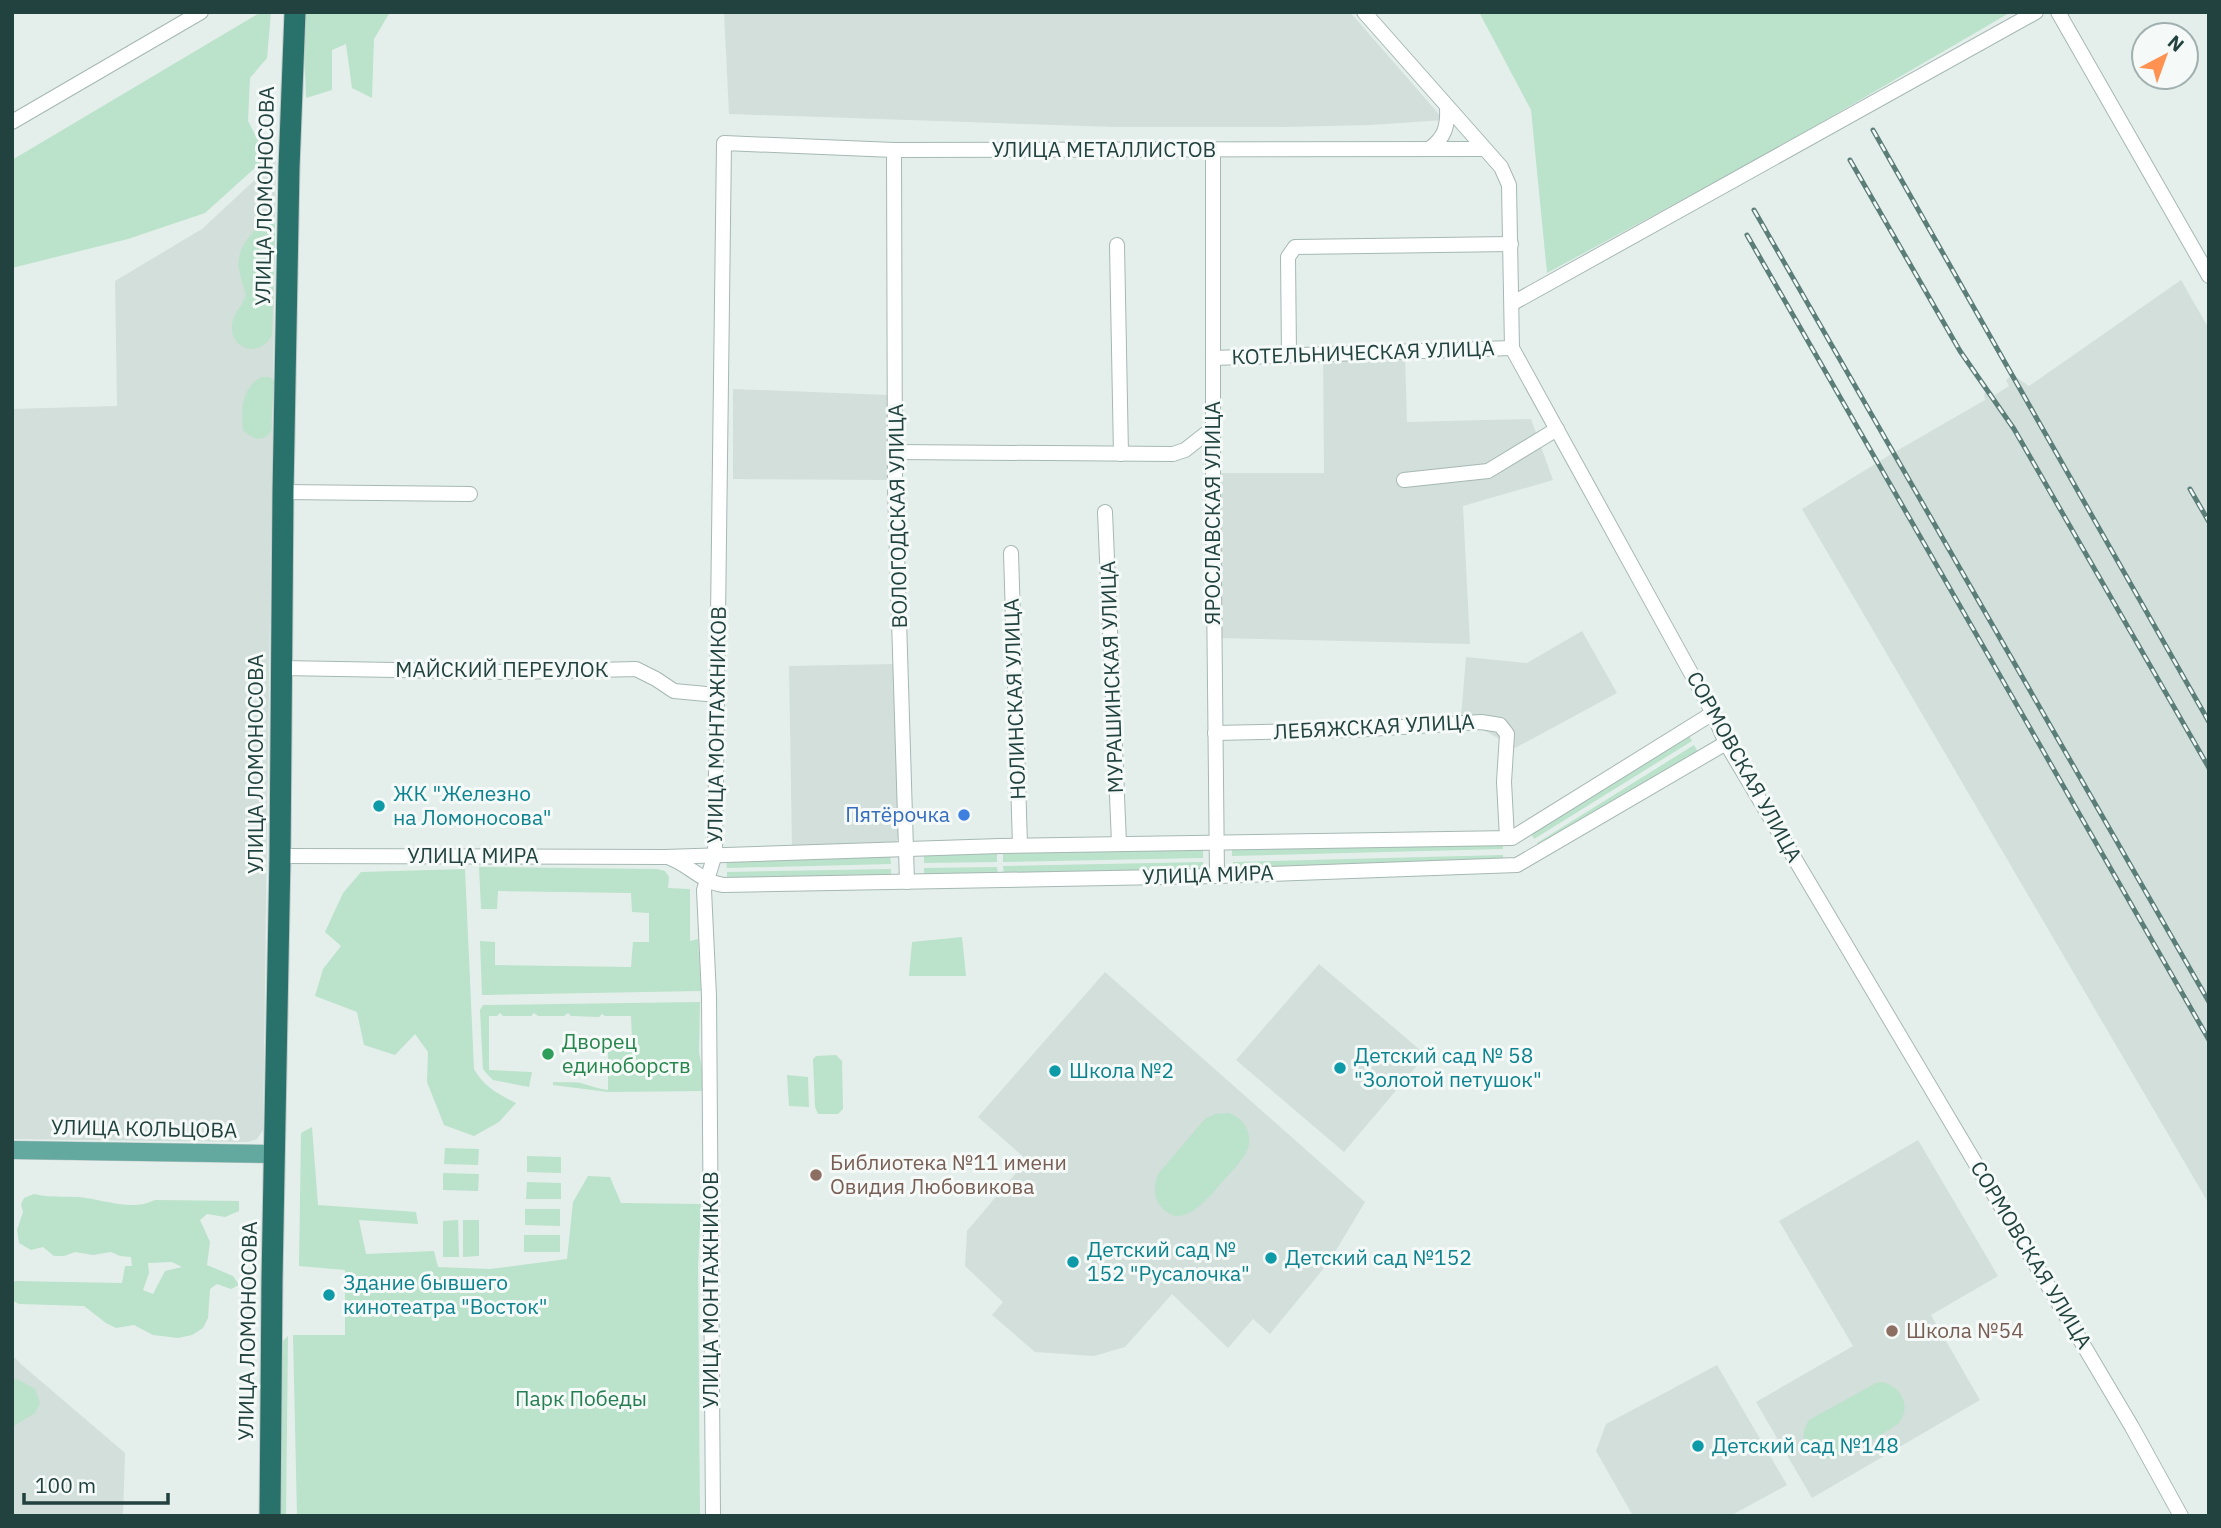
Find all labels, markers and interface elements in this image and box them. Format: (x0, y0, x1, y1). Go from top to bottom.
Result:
north arrow (2130, 21, 2200, 91)
text: N (2163, 30, 2189, 57)
street label: УЛИЦА ЛОМОНОСОВА (248, 86, 280, 306)
street label: УЛИЦА МЕТАЛЛИСТОВ (992, 135, 1216, 163)
street label: КОТЕЛЬНИЧЕСКАЯ УЛИЦА (1231, 333, 1495, 371)
street label: ЯРОСЛАВСКАЯ УЛИЦА (1198, 401, 1226, 625)
street label: ВОЛОГОДСКАЯ УЛИЦА (881, 403, 913, 629)
street label: МУРАШИНСКАЯ УЛИЦА (1093, 560, 1129, 794)
street label: НОЛИНСКАЯ УЛИЦА (996, 598, 1032, 800)
street label: УЛИЦА МОНТАЖНИКОВ (700, 606, 732, 844)
street label: УЛИЦА ЛОМОНОСОВА (241, 654, 269, 874)
street label: МАЙСКИЙ ПЕРЕУЛОК (395, 655, 609, 683)
street label: СОРМОВСКАЯ УЛИЦА (1681, 666, 1809, 867)
street label: ЛЕБЯЖСКАЯ УЛИЦА (1273, 707, 1475, 745)
place label: ЖК "Железно на Ломоносова" (393, 779, 552, 831)
marker: ЖК "Железно на Ломоносова" (371, 798, 387, 814)
place label: Пятёрочка (845, 800, 950, 828)
marker: Пятёрочка (956, 807, 972, 823)
street label: УЛИЦА МИРА (407, 841, 539, 869)
street label: УЛИЦА МИРА (1142, 858, 1274, 890)
place label: Дворец единоборств (562, 1027, 691, 1079)
place label: Детский сад № 58 "Золотой петушок" (1354, 1041, 1542, 1093)
marker: Дворец единоборств (540, 1046, 556, 1062)
place label: Школа №2 (1069, 1056, 1174, 1084)
marker: Детский сад № 58 "Золотой петушок" (1332, 1060, 1348, 1076)
marker: Школа №2 (1047, 1063, 1063, 1079)
street label: УЛИЦА КОЛЬЦОВА (51, 1112, 237, 1144)
place label: Библиотека №11 имени Овидия Любовикова (830, 1148, 1067, 1200)
street label: СОРМОВСКАЯ УЛИЦА (1965, 1155, 2099, 1354)
marker: Библиотека №11 имени Овидия Любовикова (808, 1167, 824, 1183)
street label: УЛИЦА МОНТАЖНИКОВ (696, 1171, 724, 1409)
street label: УЛИЦА ЛОМОНОСОВА (231, 1221, 263, 1441)
place label: Детский сад № 152 "Русалочка" (1087, 1235, 1250, 1287)
place label: Детский сад №152 (1285, 1243, 1472, 1271)
marker: Детский сад №152 (1263, 1250, 1279, 1266)
marker: Детский сад № 152 "Русалочка" (1065, 1254, 1081, 1270)
place label: Здание бывшего кинотеатра "Восток" (343, 1268, 548, 1320)
marker: Здание бывшего кинотеатра "Восток" (321, 1287, 337, 1303)
place label: Школа №54 (1906, 1316, 2024, 1344)
marker: Школа №54 (1884, 1323, 1900, 1339)
park label: Парк Победы (515, 1384, 647, 1412)
place label: Детский сад №148 (1712, 1431, 1899, 1459)
marker: Детский сад №148 (1690, 1438, 1706, 1454)
scale bar (24, 1462, 168, 1506)
text: 100 m (35, 1471, 96, 1499)

